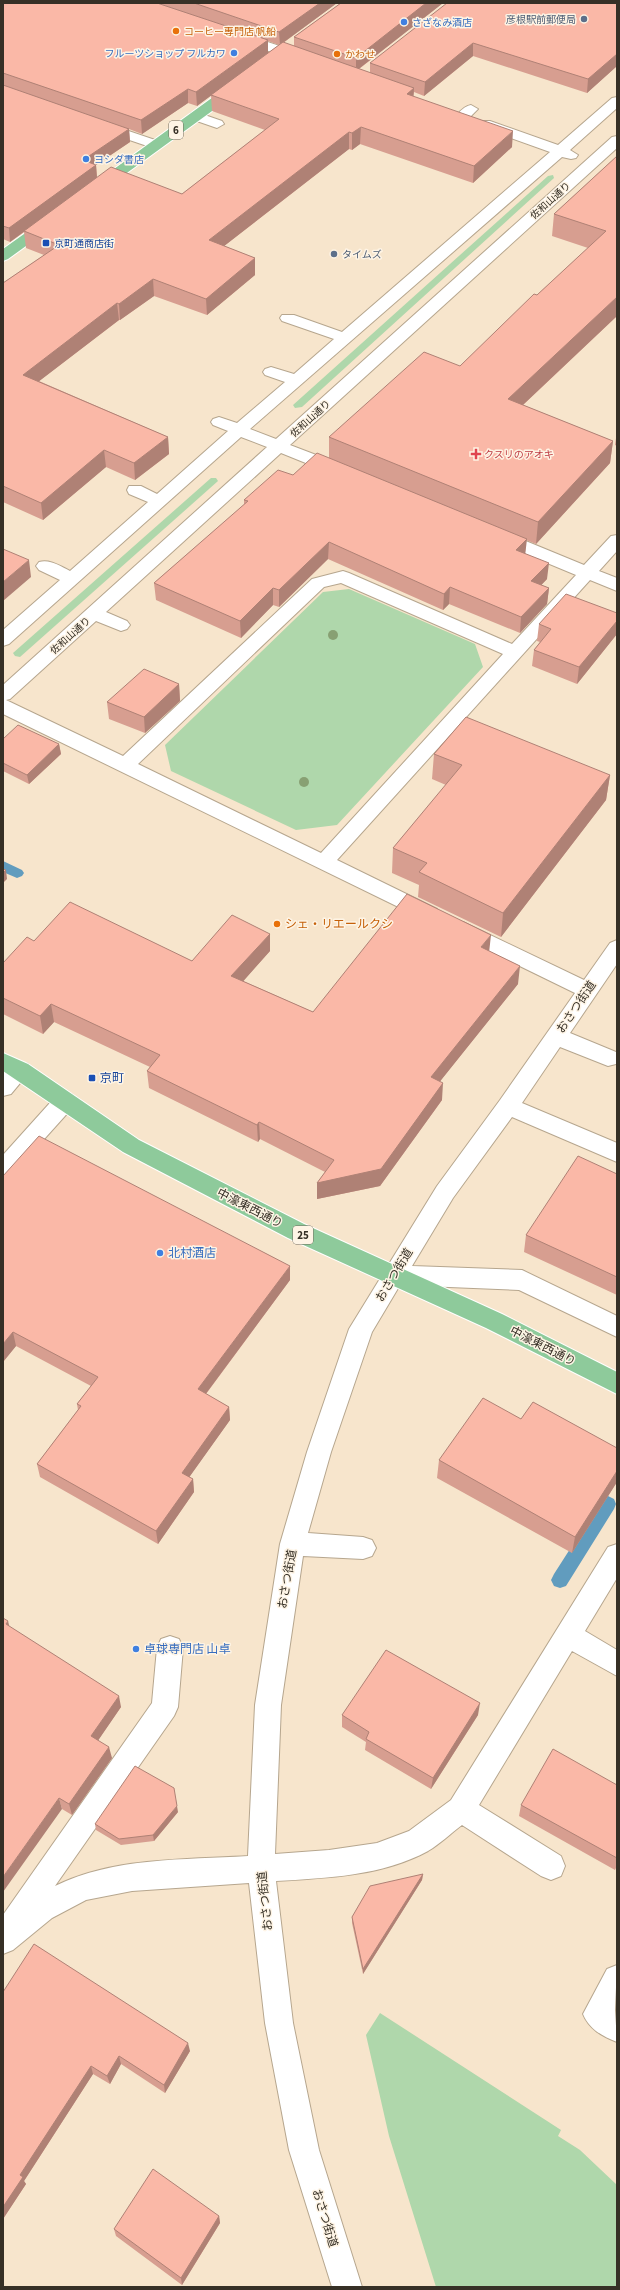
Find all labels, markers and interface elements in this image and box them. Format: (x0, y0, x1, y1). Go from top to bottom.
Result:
place label: 彦根駅前郵便局 (506, 13, 576, 27)
marker: 彦根駅前郵便局 (579, 14, 589, 24)
place label: さざなみ酒店 (412, 16, 472, 30)
marker: さざなみ酒店 (399, 17, 409, 27)
place label: コーヒー専門店 帆船 (184, 25, 276, 39)
marker: コーヒー専門店 帆船 (171, 26, 181, 36)
place label: フルーツショップ フルカワ (105, 47, 226, 61)
marker: フルーツショップ フルカワ (229, 48, 239, 58)
place label: かわせ (345, 48, 375, 62)
marker: かわせ (332, 49, 342, 59)
road number: 6 (169, 121, 183, 139)
place label: ヨシダ書店 (94, 153, 144, 167)
marker: ヨシダ書店 (81, 154, 91, 164)
street label: 佐和山通り (527, 179, 574, 223)
place label: 京町通商店街 (54, 237, 114, 251)
marker: 京町通商店街 (41, 238, 51, 248)
place label: タイムズ (342, 248, 382, 262)
marker: タイムズ (329, 249, 339, 259)
street label: 佐和山通り (287, 397, 334, 441)
place label: クスリのアオキ (484, 448, 554, 462)
marker: クスリのアオキ (471, 449, 481, 459)
street label: 佐和山通り (47, 614, 94, 658)
place label: シェ・リエールクシ (285, 916, 393, 933)
marker: シェ・リエールクシ (272, 919, 282, 929)
street label: おさつ街道 (553, 978, 600, 1037)
place label: 京町 (100, 1070, 124, 1087)
marker: 京町 (87, 1073, 97, 1083)
street label: 中濠東西通り (214, 1185, 286, 1232)
road number: 25 (293, 1226, 313, 1244)
place label: 北村酒店 (168, 1245, 216, 1262)
street label: おさつ街道 (372, 1245, 417, 1305)
marker: 北村酒店 (155, 1248, 165, 1258)
street label: 中濠東西通り (507, 1323, 579, 1370)
street label: おさつ街道 (274, 1548, 301, 1610)
place label: 卓球専門店 山卓 (144, 1641, 230, 1658)
marker: 卓球専門店 山卓 (131, 1644, 141, 1654)
street label: おさつ街道 (254, 1870, 277, 1932)
street label: おさつ街道 (308, 2187, 341, 2249)

